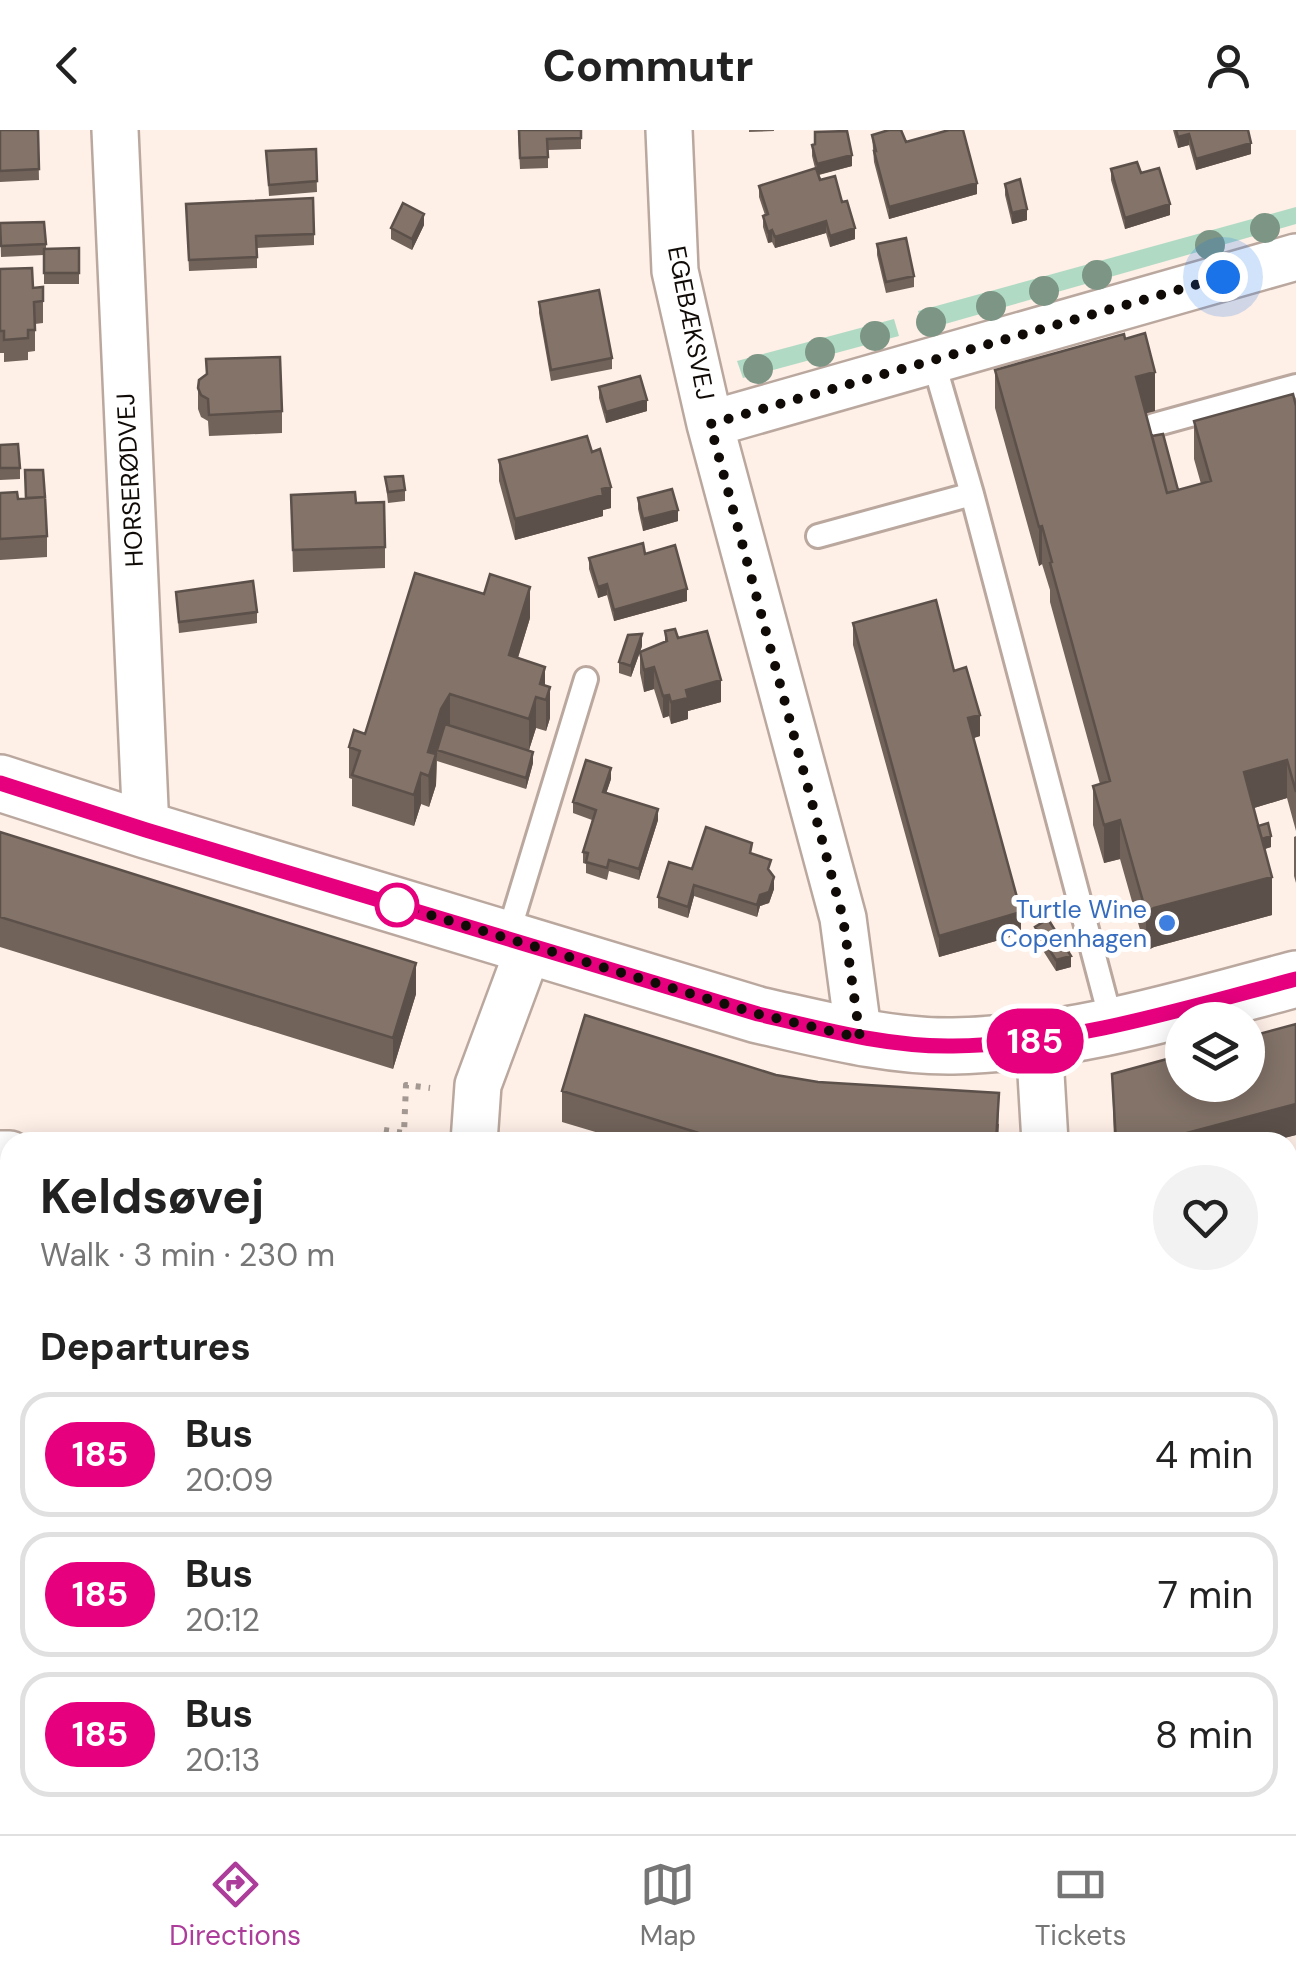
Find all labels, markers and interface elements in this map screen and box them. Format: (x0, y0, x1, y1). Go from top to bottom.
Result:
text: Commutr (543, 36, 753, 95)
icon: back (40, 38, 95, 93)
icon: person (1201, 38, 1256, 93)
street label: EGEBÆKSVEJ (660, 243, 722, 403)
your location (1198, 252, 1248, 302)
street label: HORSERØDVEJ (109, 392, 151, 568)
unlabelled marker (376, 884, 418, 926)
place label: Turtle Wine Copenhagen (1000, 893, 1147, 955)
marker: Turtle Wine Copenhagen (1156, 912, 1178, 934)
map controls (1165, 1002, 1265, 1102)
button: layers (1165, 1002, 1265, 1102)
line badge: 185 (978, 1008, 1092, 1074)
text: 185 (1007, 1018, 1063, 1064)
text: Keldsøvej (40, 1165, 264, 1228)
button: heart (1153, 1165, 1258, 1270)
text: Walk · 3 min · 230 m (40, 1234, 335, 1276)
text: Departures (40, 1322, 251, 1372)
text: Bus (185, 1409, 253, 1459)
text: 4 min (1155, 1430, 1253, 1480)
text: 185 (72, 1431, 128, 1477)
text: 20:09 (185, 1459, 273, 1501)
text: Bus (185, 1549, 253, 1599)
text: 7 min (1158, 1570, 1253, 1620)
text: 185 (72, 1571, 128, 1617)
text: 20:12 (185, 1599, 260, 1641)
text: Bus (185, 1689, 253, 1739)
text: 8 min (1155, 1710, 1253, 1760)
text: 185 (72, 1711, 128, 1757)
text: 20:13 (185, 1739, 260, 1781)
tab: Directions (169, 1857, 301, 1954)
tab: Map (640, 1857, 696, 1954)
tab: Tickets (1035, 1857, 1127, 1954)

